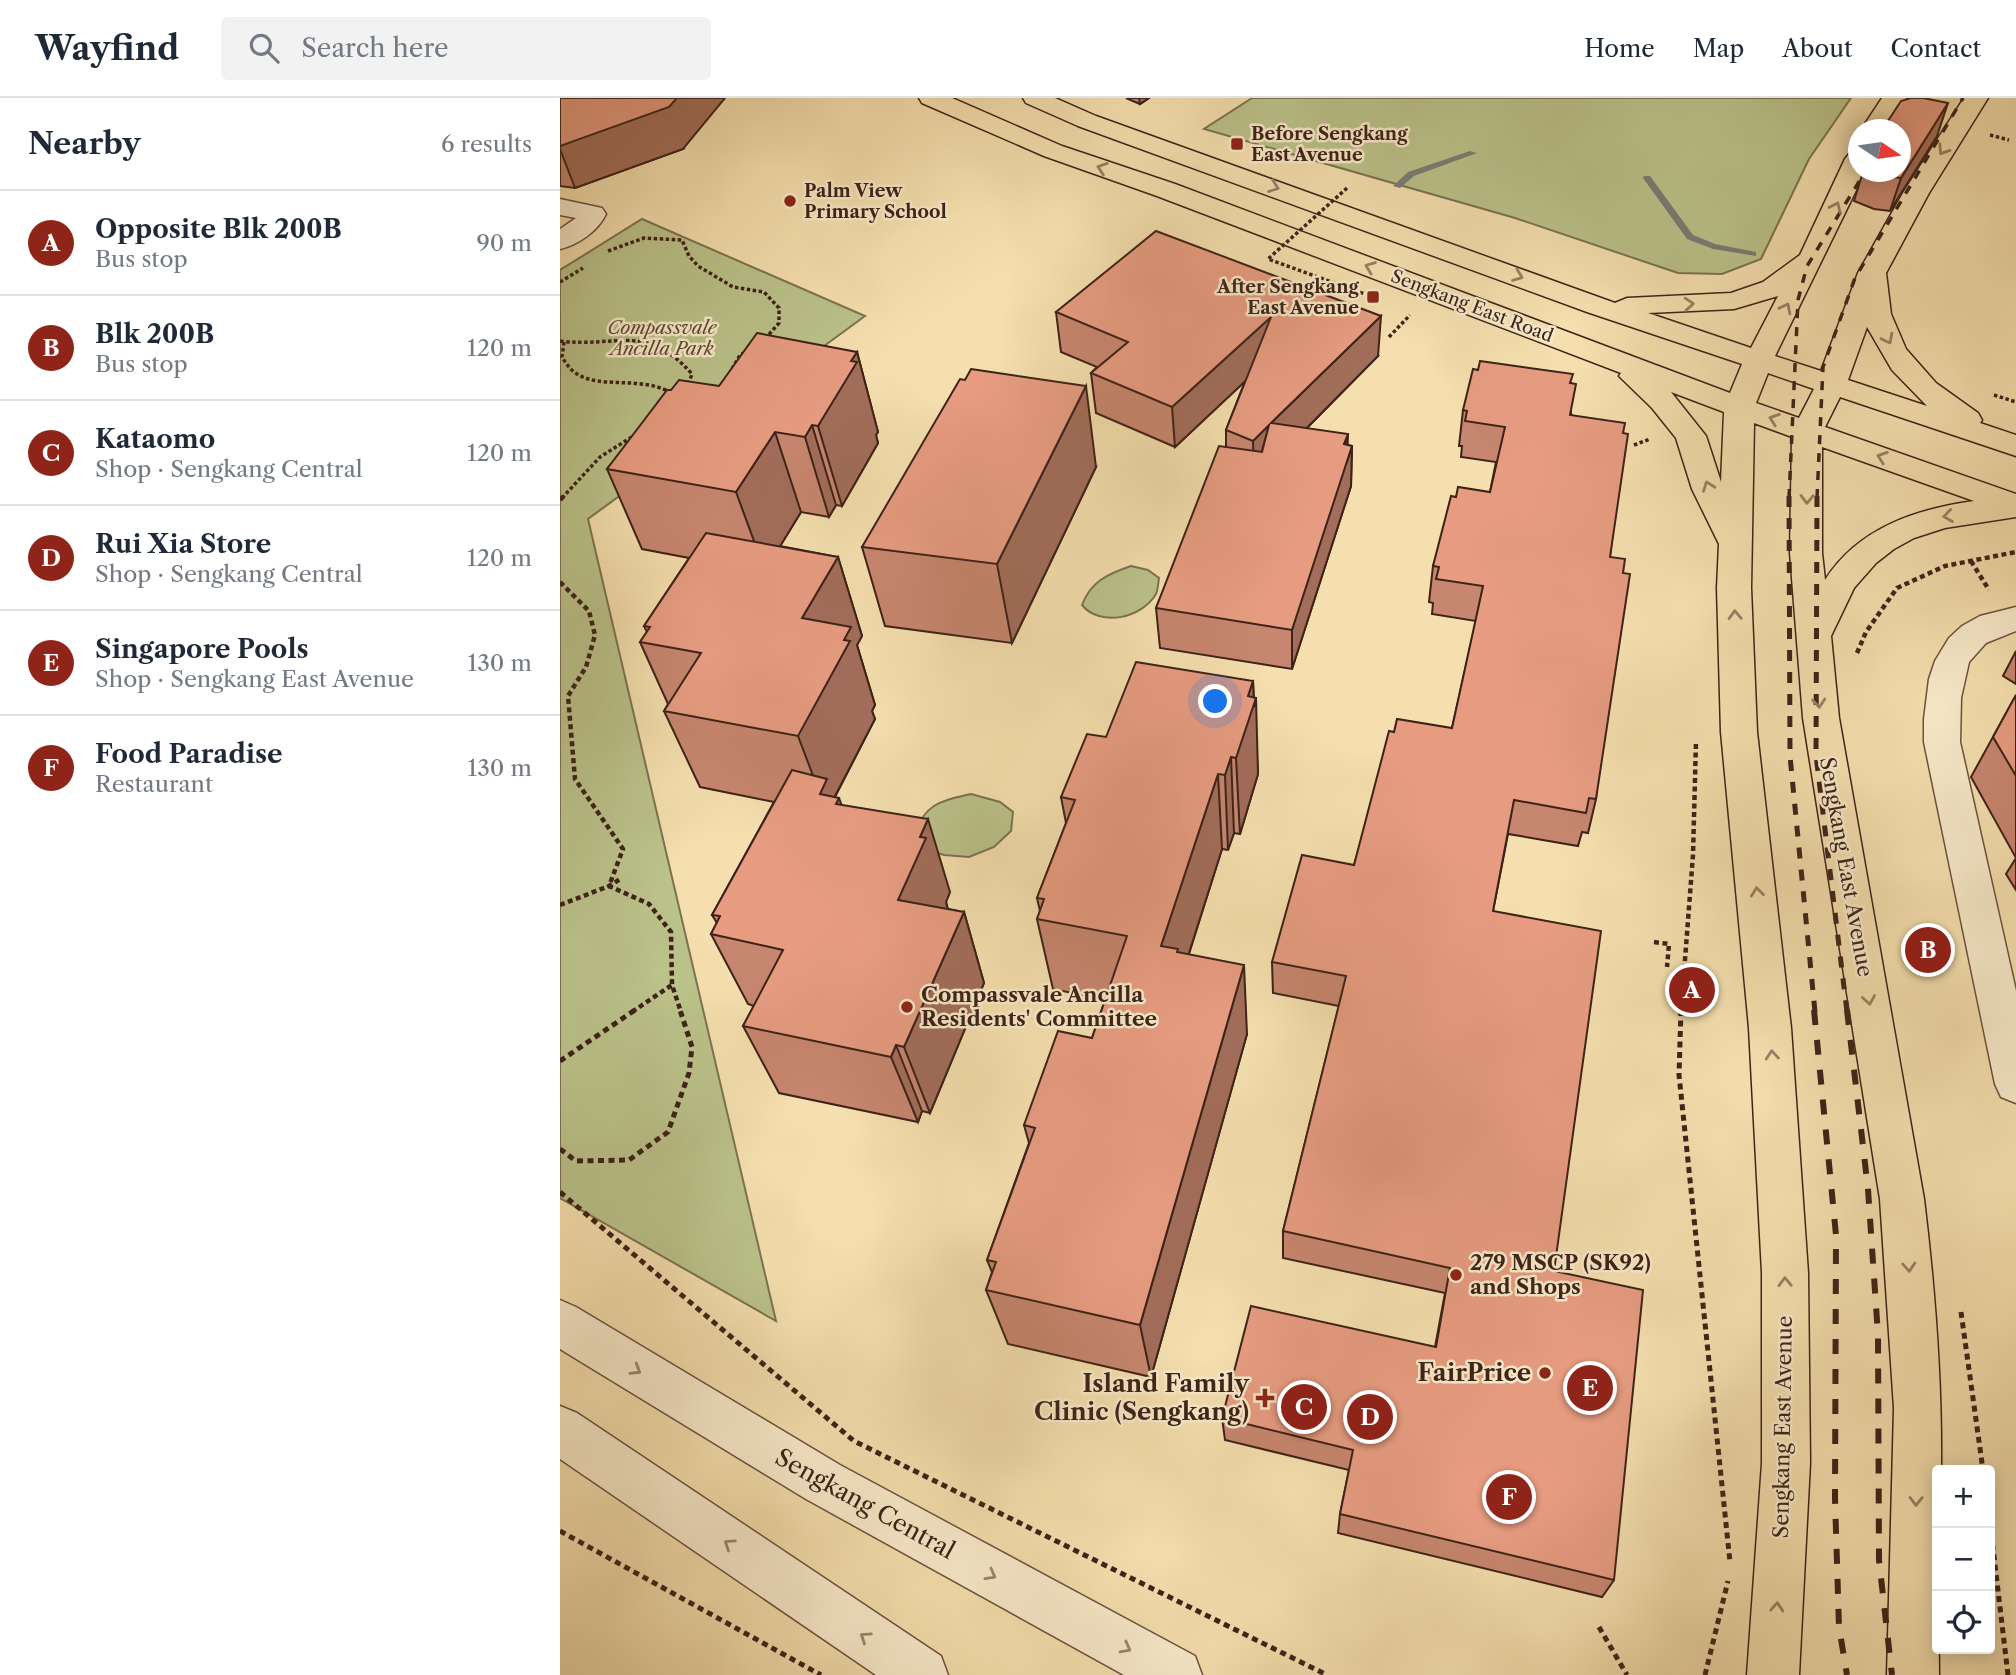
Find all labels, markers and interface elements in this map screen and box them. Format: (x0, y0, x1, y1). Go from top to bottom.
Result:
search box (221, 17, 711, 80)
text: Wayfind (35, 28, 179, 69)
icon: search (245, 29, 283, 67)
text: Search here (301, 32, 449, 64)
text: Home (1584, 34, 1655, 63)
text: Map (1693, 34, 1744, 63)
text: About (1782, 34, 1853, 63)
text: Contact (1891, 34, 1981, 63)
north arrow (1848, 119, 1911, 182)
place label: Before Sengkang East Avenue (1251, 123, 1408, 166)
text: Nearby (28, 125, 141, 162)
text: 6 results (441, 130, 532, 158)
marker: Before Sengkang East Avenue (1229, 136, 1245, 152)
one-way arrow (1938, 143, 1951, 156)
one-way arrow (1096, 162, 1108, 176)
one-way arrow (1268, 179, 1280, 193)
place label: Palm View Primary School (804, 180, 947, 223)
marker: Palm View Primary School (782, 193, 798, 209)
one-way arrow (1828, 202, 1842, 214)
text: Opposite Blk 200B (95, 213, 342, 245)
text: A (42, 229, 60, 257)
text: 90 m (476, 229, 532, 257)
text: Bus stop (95, 245, 188, 273)
one-way arrow (1364, 262, 1376, 276)
street label: Sengkang East Road (1388, 265, 1556, 347)
one-way arrow (1512, 268, 1524, 282)
place label: After Sengkang East Avenue (1216, 276, 1360, 319)
marker: After Sengkang East Avenue (1365, 289, 1381, 305)
one-way arrow (1684, 297, 1695, 312)
one-way arrow (1778, 303, 1792, 315)
park label: Compassvale Ancilla Park (607, 317, 718, 360)
text: Blk 200B (95, 318, 214, 350)
one-way arrow (1879, 332, 1893, 344)
text: B (42, 334, 60, 362)
text: 120 m (467, 334, 532, 362)
text: Bus stop (95, 350, 188, 378)
one-way arrow (1768, 413, 1780, 427)
text: Kataomo (95, 423, 215, 455)
text: C (42, 439, 60, 467)
text: 120 m (467, 439, 532, 467)
one-way arrow (1877, 451, 1889, 465)
text: Shop · Sengkang Central (95, 455, 363, 483)
one-way arrow (1702, 480, 1716, 492)
one-way arrow (1799, 494, 1815, 505)
one-way arrow (1943, 508, 1954, 523)
text: Rui Xia Store (95, 528, 271, 560)
text: D (41, 544, 61, 572)
text: 120 m (467, 544, 532, 572)
text: Shop · Sengkang Central (95, 560, 363, 588)
one-way arrow (1728, 610, 1743, 621)
text: Singapore Pools (95, 633, 309, 665)
text: E (43, 649, 59, 677)
text: 130 m (468, 649, 532, 677)
text: Shop · Sengkang East Avenue (95, 665, 414, 693)
your location (1198, 684, 1232, 718)
one-way arrow (1811, 698, 1826, 709)
text: Food Paradise (95, 738, 283, 770)
text: F (43, 754, 59, 782)
text: 130 m (468, 754, 532, 782)
street label: Sengkang East Avenue (1815, 755, 1878, 979)
text: Restaurant (95, 770, 213, 798)
one-way arrow (1749, 886, 1764, 898)
pin: B (1905, 924, 1951, 976)
pin: A (1669, 964, 1715, 1016)
place label: Compassvale Ancilla Residents' Committee (921, 982, 1157, 1031)
one-way arrow (1861, 994, 1876, 1006)
marker: Compassvale Ancilla Residents' Committee (899, 999, 915, 1015)
one-way arrow (1765, 1049, 1780, 1060)
place label: 279 MSCP (SK92) and Shops (1470, 1250, 1651, 1299)
one-way arrow (1901, 1262, 1916, 1273)
marker: 279 MSCP (SK92) and Shops (1448, 1267, 1464, 1283)
one-way arrow (1777, 1276, 1793, 1286)
street label: Sengkang East Avenue (1768, 1316, 1797, 1538)
place label: FairPrice (1418, 1358, 1531, 1387)
one-way arrow (628, 1362, 641, 1375)
pin: E (1567, 1362, 1613, 1414)
marker: FairPrice (1537, 1365, 1553, 1381)
place label: Island Family Clinic (Sengkang) (1034, 1369, 1250, 1426)
pin: C (1281, 1381, 1327, 1433)
marker: Island Family Clinic (Sengkang) (1255, 1388, 1275, 1408)
pin: D (1347, 1391, 1393, 1443)
street label: Sengkang Central (770, 1442, 960, 1565)
map controls (1932, 1465, 1995, 1654)
button: + (1932, 1465, 1995, 1528)
pin: F (1486, 1471, 1532, 1523)
one-way arrow (1908, 1496, 1924, 1506)
button: − (1932, 1528, 1995, 1591)
one-way arrow (724, 1540, 737, 1552)
one-way arrow (983, 1566, 996, 1580)
button: locate (1932, 1591, 1995, 1654)
one-way arrow (1770, 1601, 1785, 1612)
one-way arrow (860, 1633, 873, 1645)
one-way arrow (1119, 1640, 1131, 1654)

